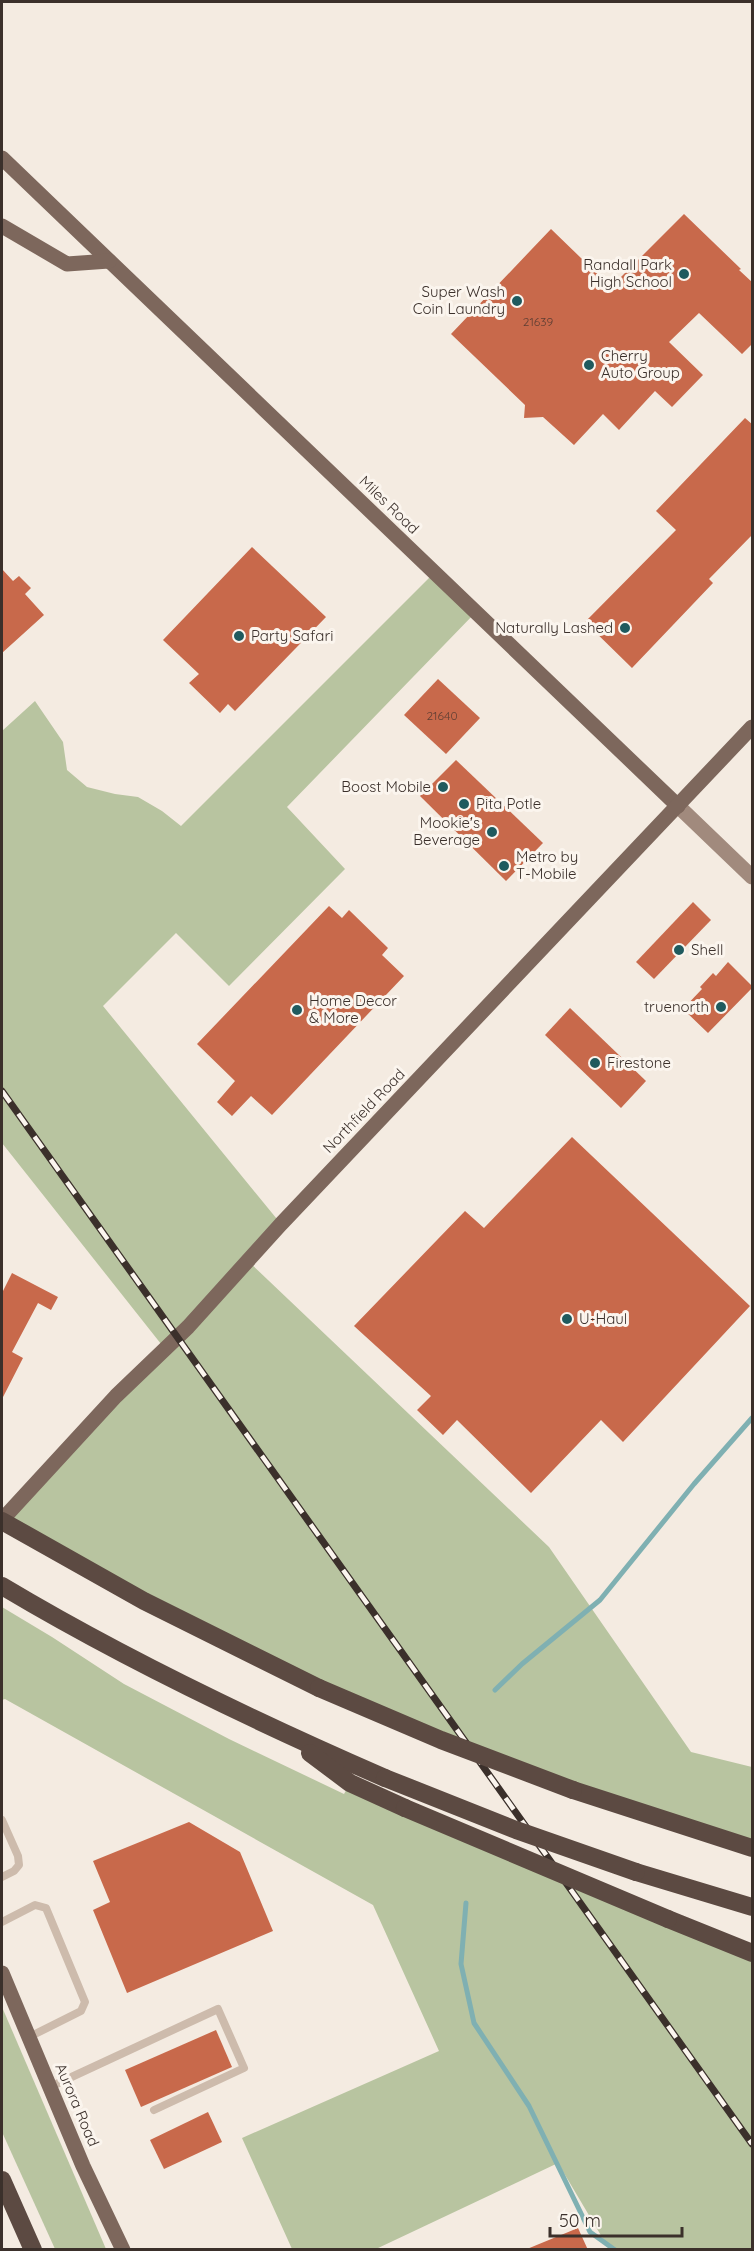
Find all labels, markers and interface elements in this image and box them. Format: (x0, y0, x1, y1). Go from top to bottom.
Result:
place label: Randall Park High School (583, 255, 672, 291)
marker: Randall Park High School (677, 267, 691, 281)
place label: Super Wash Coin Laundry (413, 282, 505, 318)
marker: Super Wash Coin Laundry (510, 294, 524, 308)
house number: 21639 (523, 314, 554, 329)
place label: Cherry Auto Group (601, 346, 680, 382)
marker: Cherry Auto Group (582, 358, 596, 372)
street label: Miles Road (356, 471, 423, 538)
place label: Naturally Lashed (495, 618, 613, 637)
marker: Naturally Lashed (618, 621, 632, 635)
place label: Party Safari (251, 626, 333, 645)
marker: Party Safari (232, 629, 246, 643)
house number: 21640 (426, 708, 458, 723)
place label: Boost Mobile (341, 777, 431, 796)
marker: Boost Mobile (436, 780, 450, 794)
place label: Pita Potle (476, 794, 541, 813)
marker: Pita Potle (457, 797, 471, 811)
place label: Mookie's Beverage (413, 813, 480, 849)
marker: Mookie's Beverage (485, 825, 499, 839)
place label: Metro by T-Mobile (516, 847, 578, 883)
marker: Metro by T-Mobile (497, 859, 511, 873)
place label: Shell (691, 940, 723, 959)
marker: Shell (672, 943, 686, 957)
place label: Home Decor & More (309, 991, 397, 1027)
place label: truenorth (644, 997, 709, 1016)
marker: truenorth (714, 1000, 728, 1014)
marker: Home Decor & More (290, 1003, 304, 1017)
place label: Firestone (607, 1053, 671, 1072)
marker: Firestone (588, 1056, 602, 1070)
street label: Northfield Road (319, 1064, 409, 1157)
place label: U-Haul (579, 1309, 627, 1328)
marker: U-Haul (560, 1312, 574, 1326)
street label: Aurora Road (51, 2060, 104, 2149)
scale bar (550, 2200, 682, 2238)
text: 50 m (559, 2209, 601, 2232)

